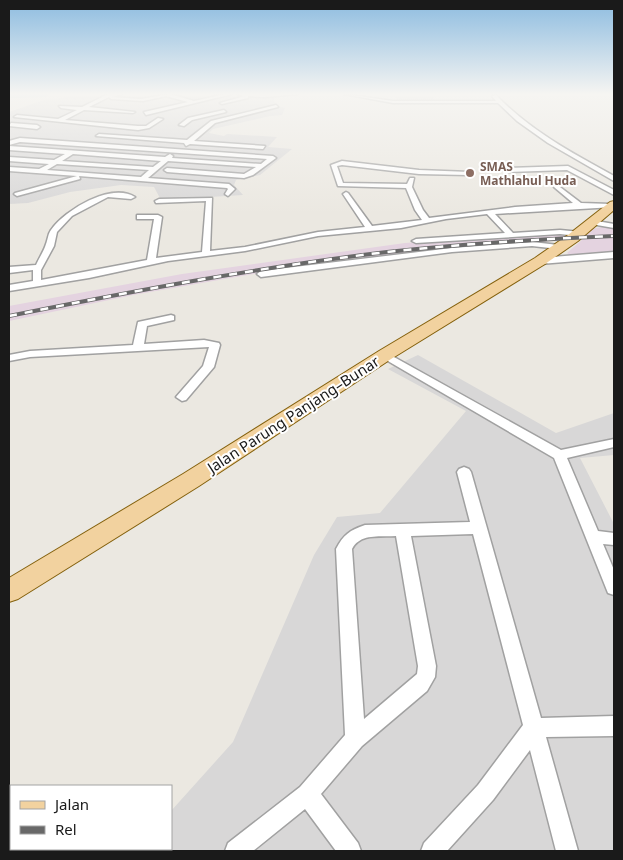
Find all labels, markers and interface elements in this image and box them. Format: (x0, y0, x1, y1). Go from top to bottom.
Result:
place label: SMAS Mathlahul Huda (480, 158, 576, 189)
marker: SMAS Mathlahul Huda (464, 167, 476, 179)
street label: Jalan Parung Panjang–Bunar (201, 351, 383, 478)
legend (10, 785, 172, 850)
text: Jalan (53, 794, 89, 814)
text: Rel (55, 819, 77, 839)

